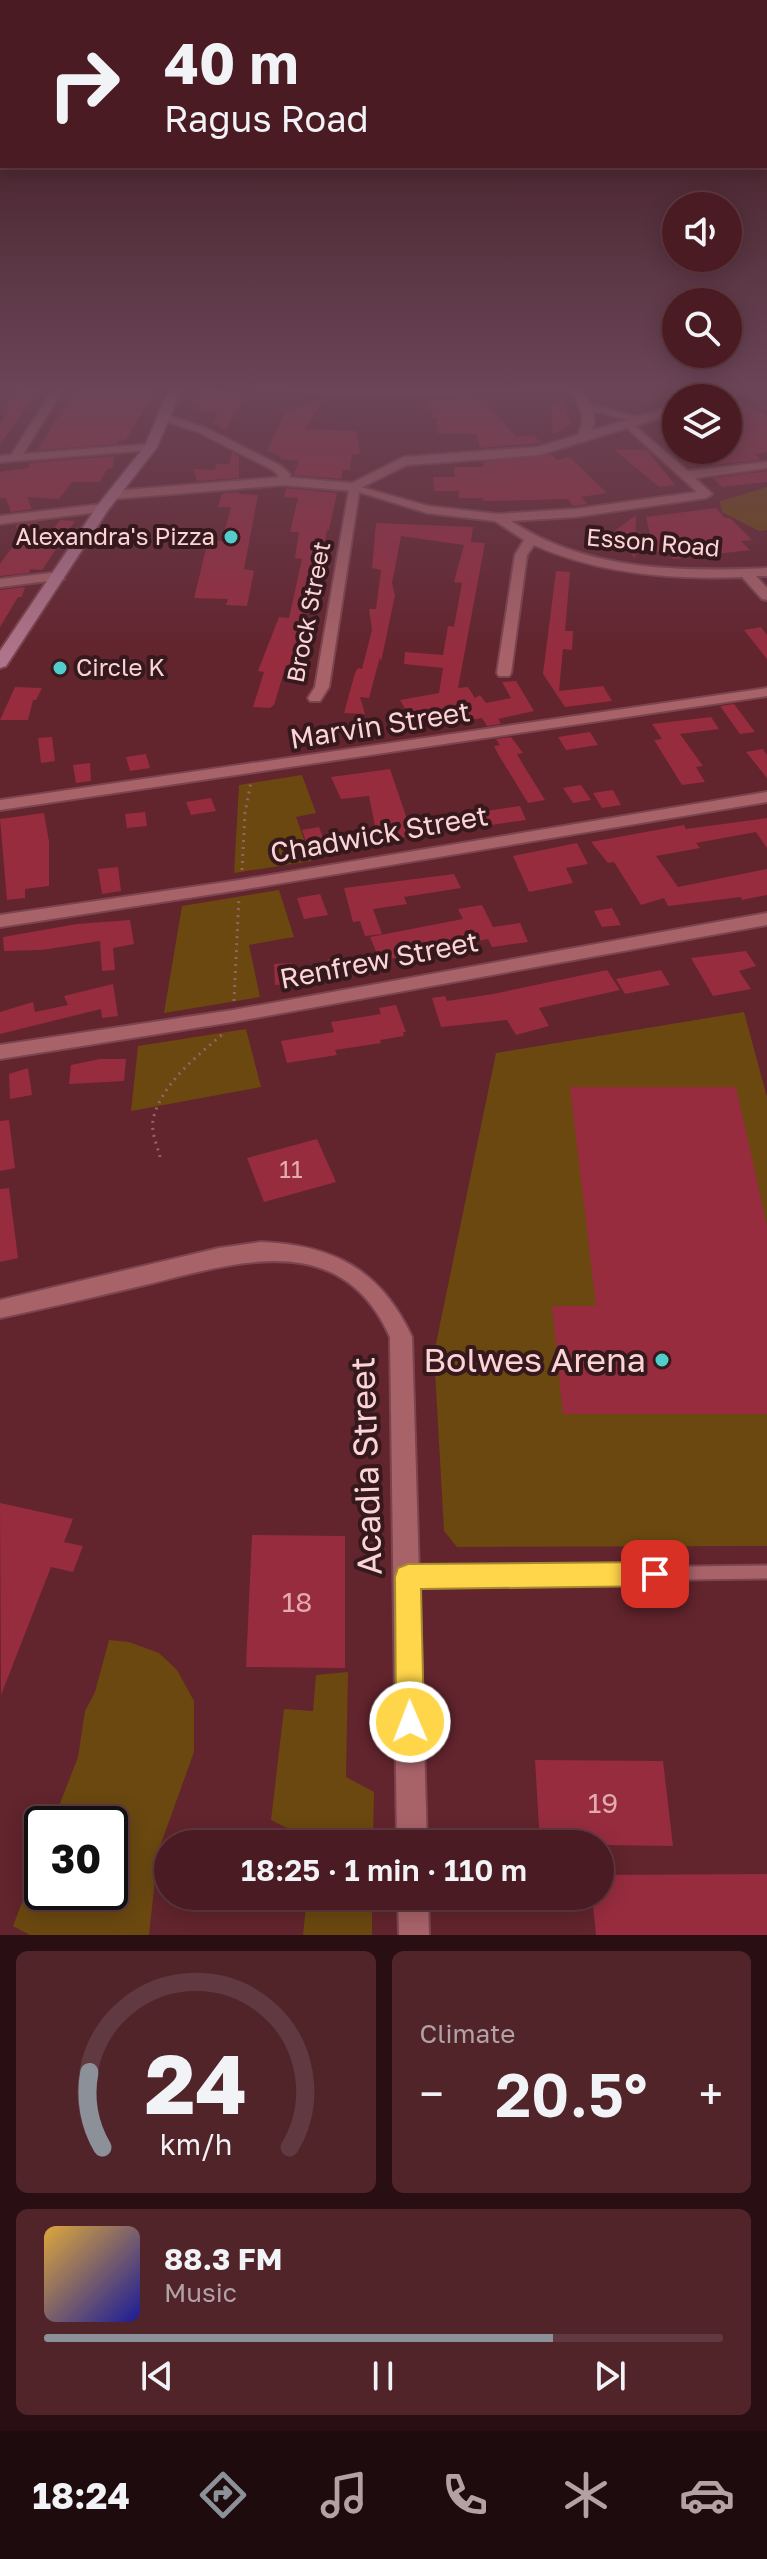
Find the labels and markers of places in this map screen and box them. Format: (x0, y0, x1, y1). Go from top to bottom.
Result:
place label: Alexandra's Pizza (16, 521, 215, 550)
marker: Alexandra's Pizza (222, 528, 240, 546)
place label: Circle K (76, 652, 165, 681)
marker: Circle K (51, 659, 69, 677)
place label: Bolwes Arena (423, 1339, 646, 1379)
marker: Bolwes Arena (653, 1351, 671, 1369)
pin (621, 1540, 689, 1608)

